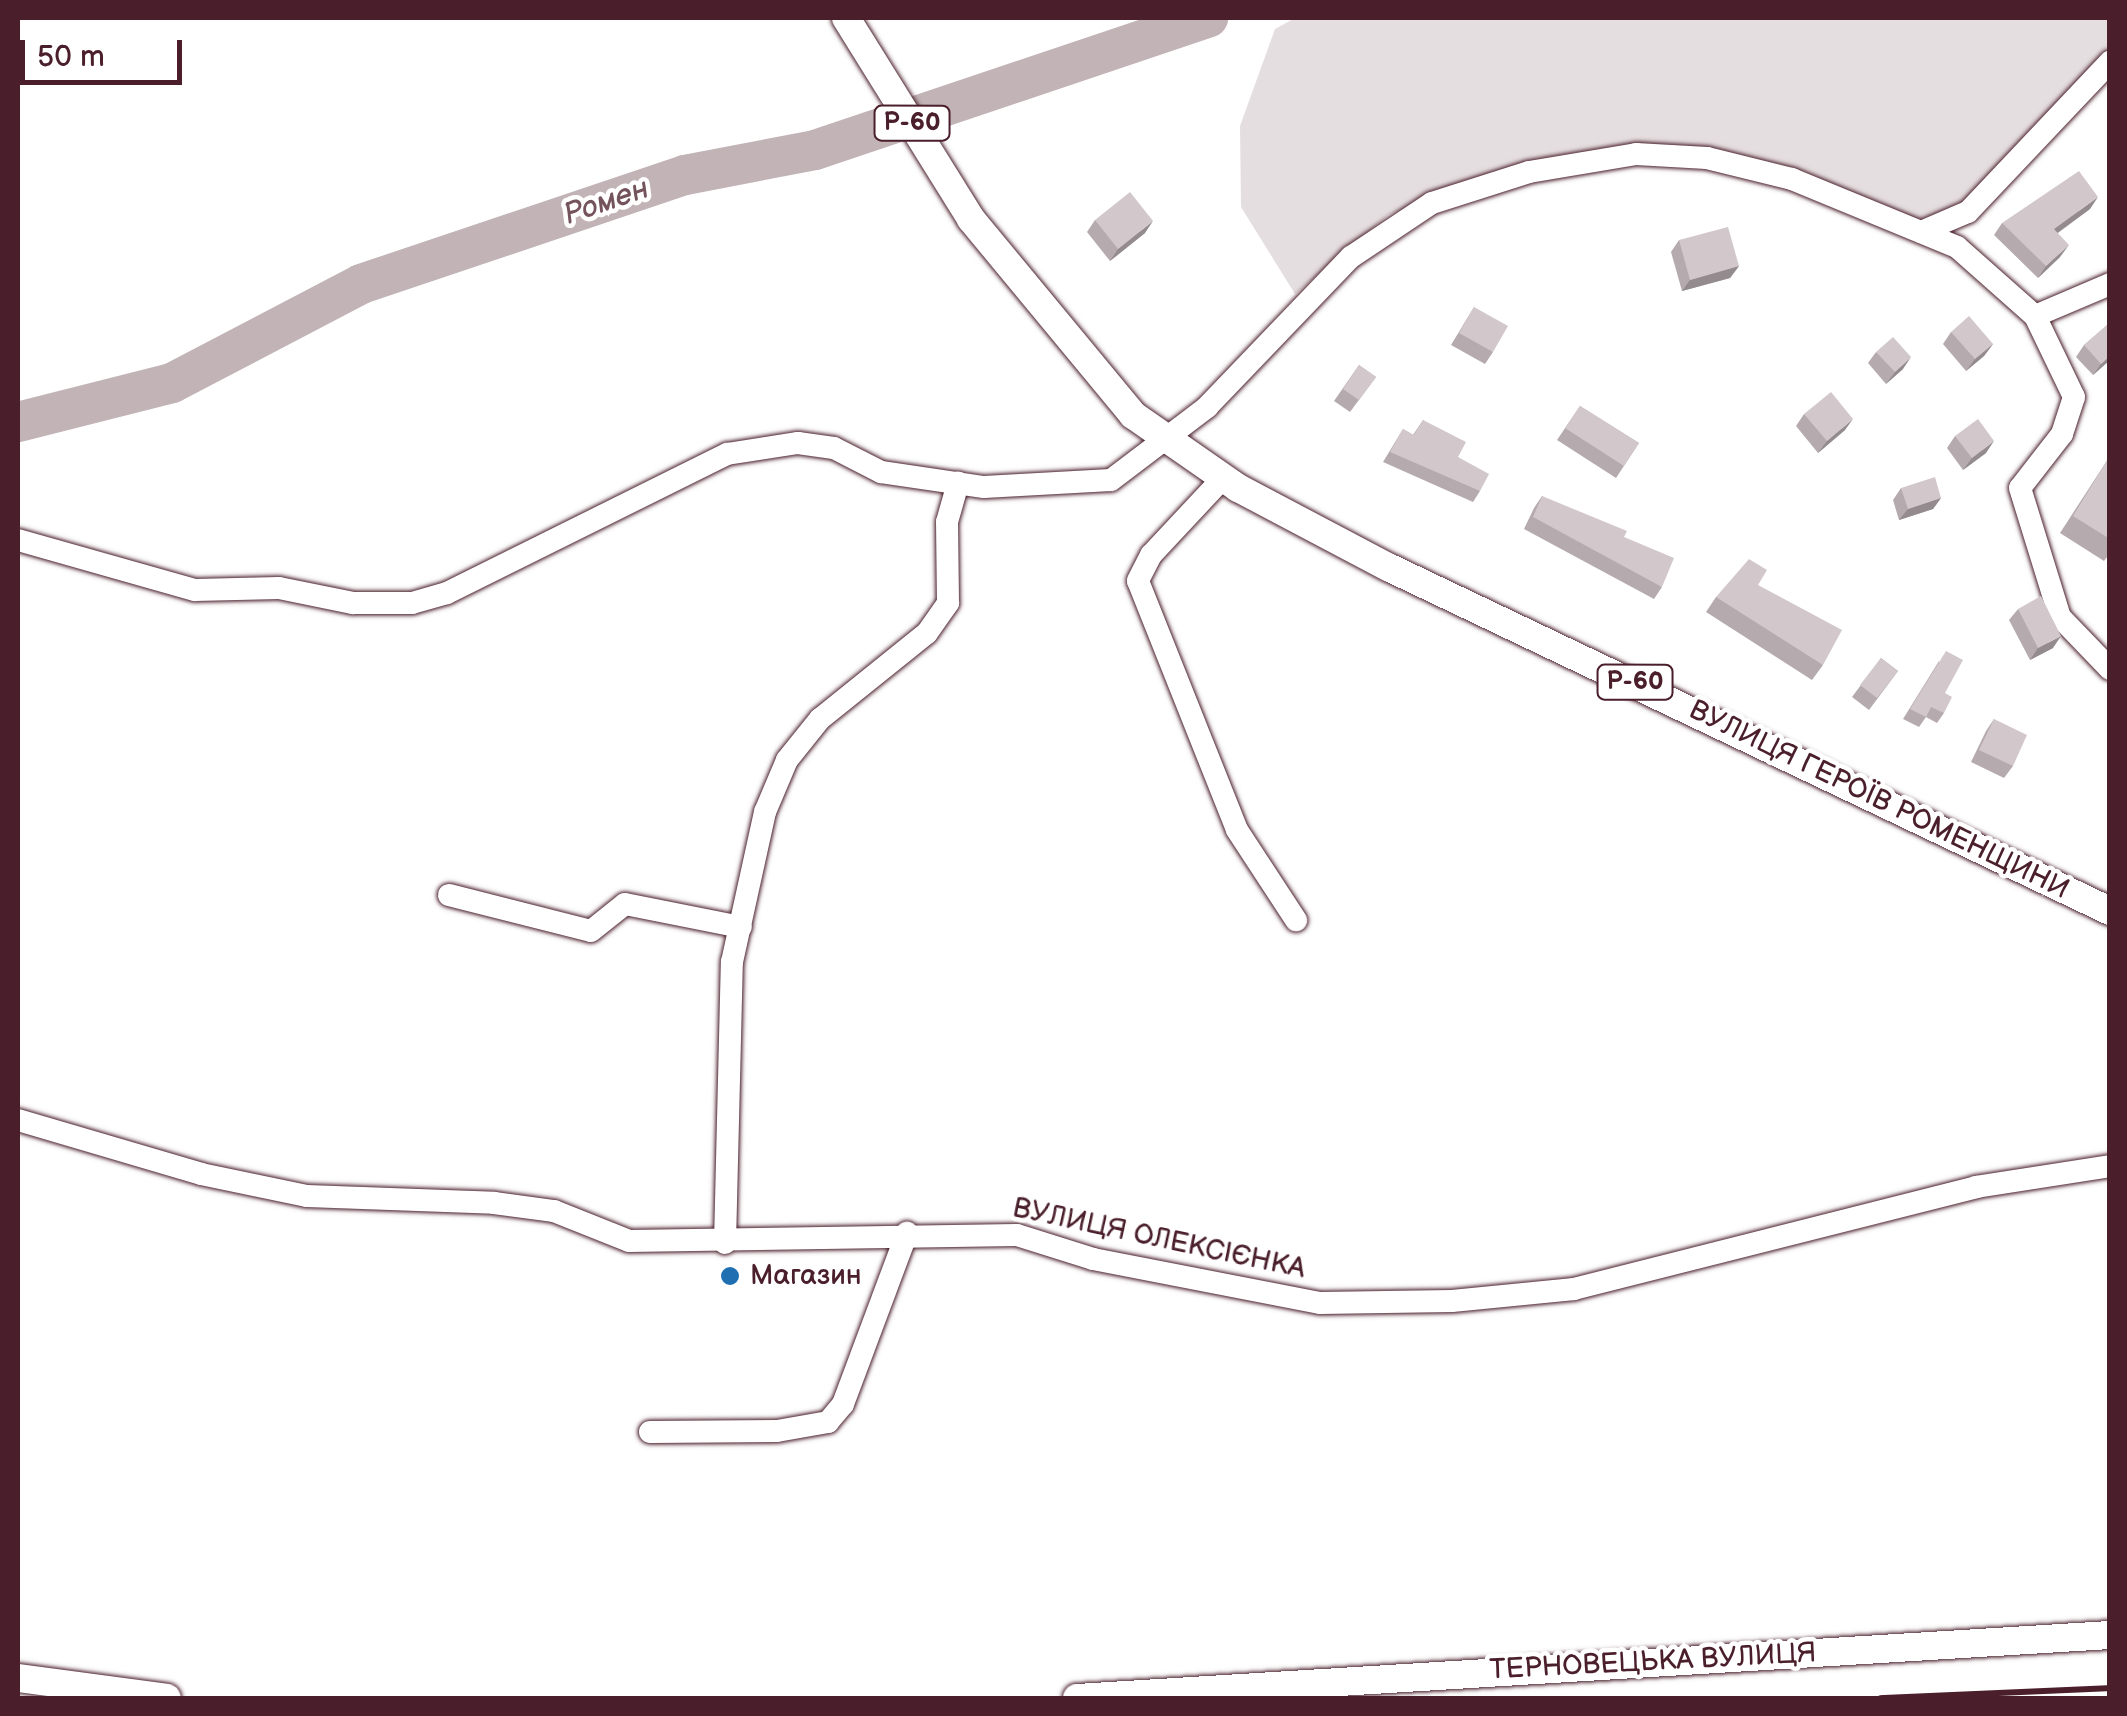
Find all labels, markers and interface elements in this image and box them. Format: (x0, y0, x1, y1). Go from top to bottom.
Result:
scale bar (25, 20, 188, 82)
text: 50 m (37, 39, 105, 75)
road number: Р-60 (872, 103, 952, 143)
water label: Ромен (559, 171, 653, 233)
road number: Р-60 (1595, 662, 1675, 702)
street label: ВУЛИЦЯ ГЕРОЇВ РОМЕНЩИНИ (1684, 693, 2074, 907)
street label: ВУЛИЦЯ ОЛЕКСІЄНКА (1010, 1192, 1308, 1286)
place label: Магазин (750, 1259, 862, 1293)
marker: Магазин (719, 1265, 741, 1287)
street label: ТЕРНОВЕЦЬКА ВУЛИЦЯ (1489, 1637, 1817, 1687)

